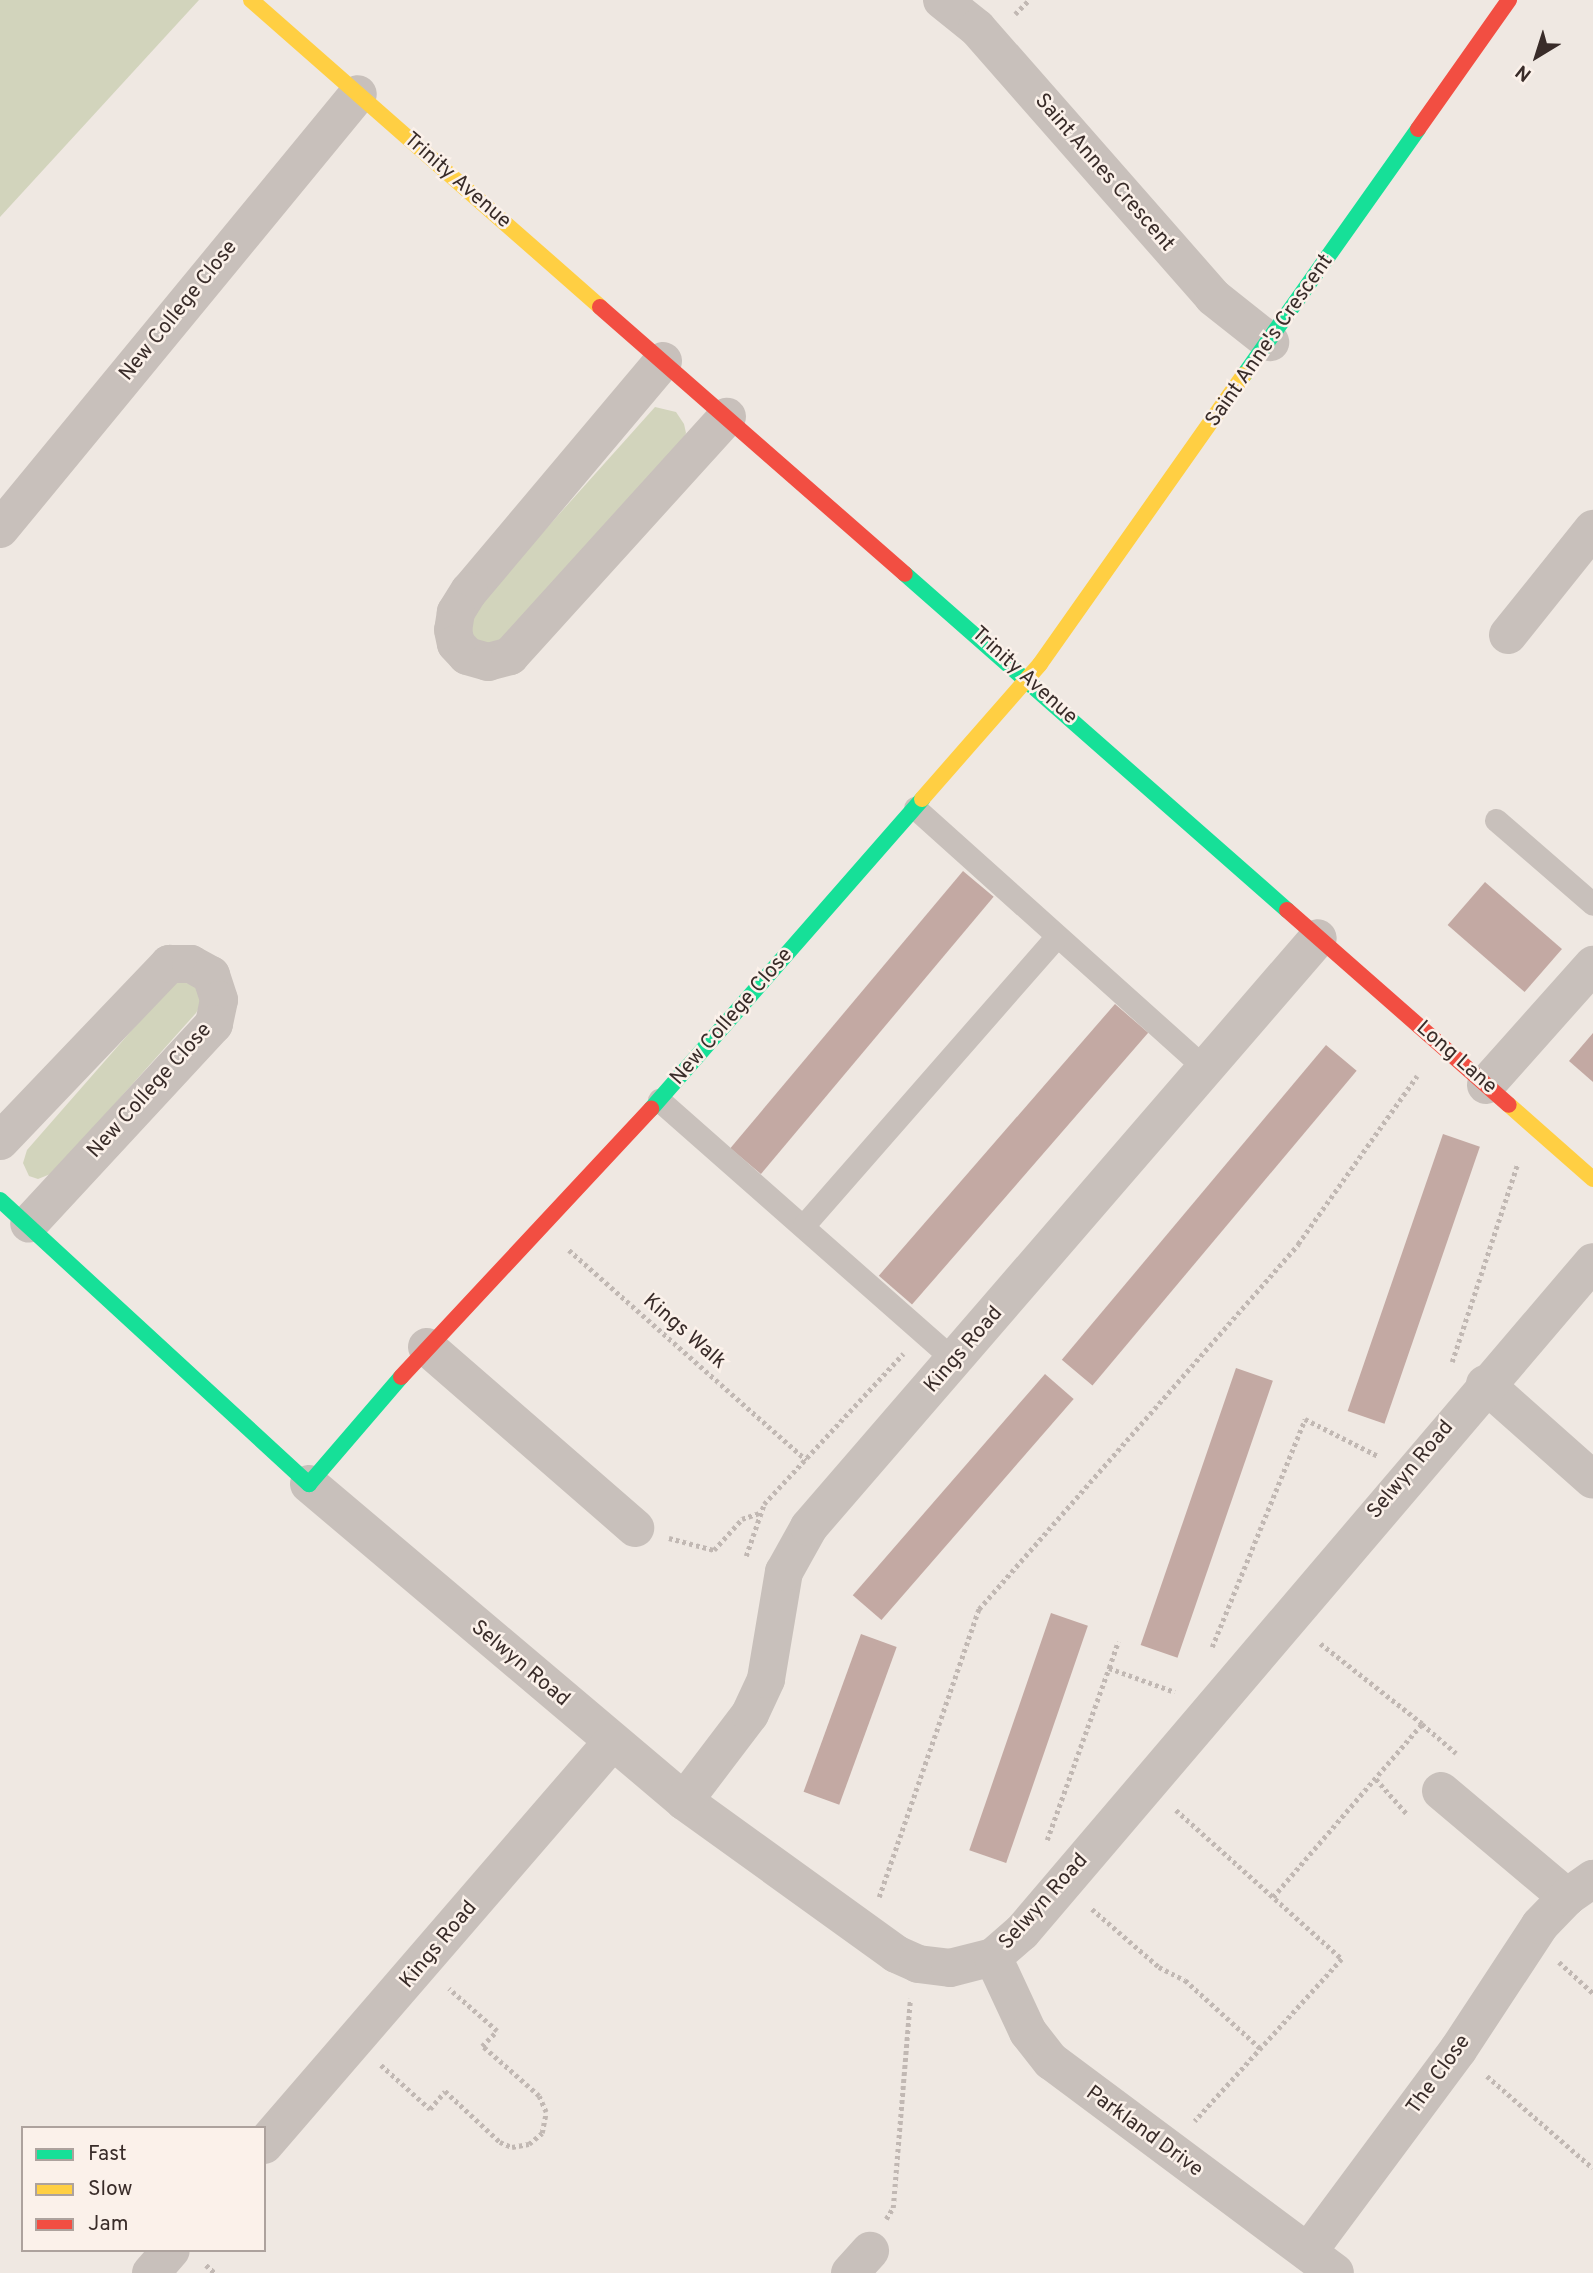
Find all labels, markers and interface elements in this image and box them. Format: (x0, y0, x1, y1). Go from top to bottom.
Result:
north arrow (1502, 21, 1572, 91)
text: N (1511, 59, 1537, 86)
street label: Saint Annes Crescent (1028, 89, 1180, 257)
street label: Trinity Avenue (398, 127, 516, 235)
street label: New College Close (115, 236, 243, 386)
street label: Saint Anne's Crescent (1201, 249, 1339, 433)
street label: Trinity Avenue (965, 622, 1083, 730)
street label: New College Close (666, 943, 798, 1091)
street label: Long Lane (1410, 1016, 1502, 1100)
street label: New College Close (83, 1018, 217, 1164)
street label: Kings Walk (637, 1289, 731, 1375)
street label: Kings Road (920, 1302, 1008, 1398)
street label: Selwyn Road (1363, 1416, 1459, 1524)
street label: Selwyn Road (466, 1616, 574, 1712)
street label: Selwyn Road (994, 1849, 1094, 1955)
street label: Kings Road (395, 1896, 483, 1994)
street label: The Close (1402, 2030, 1476, 2120)
street label: Parkland Drive (1080, 2081, 1208, 2183)
legend (21, 2126, 266, 2252)
text: Fast (88, 2141, 127, 2168)
text: Slow (88, 2176, 133, 2203)
text: Jam (88, 2211, 129, 2238)

